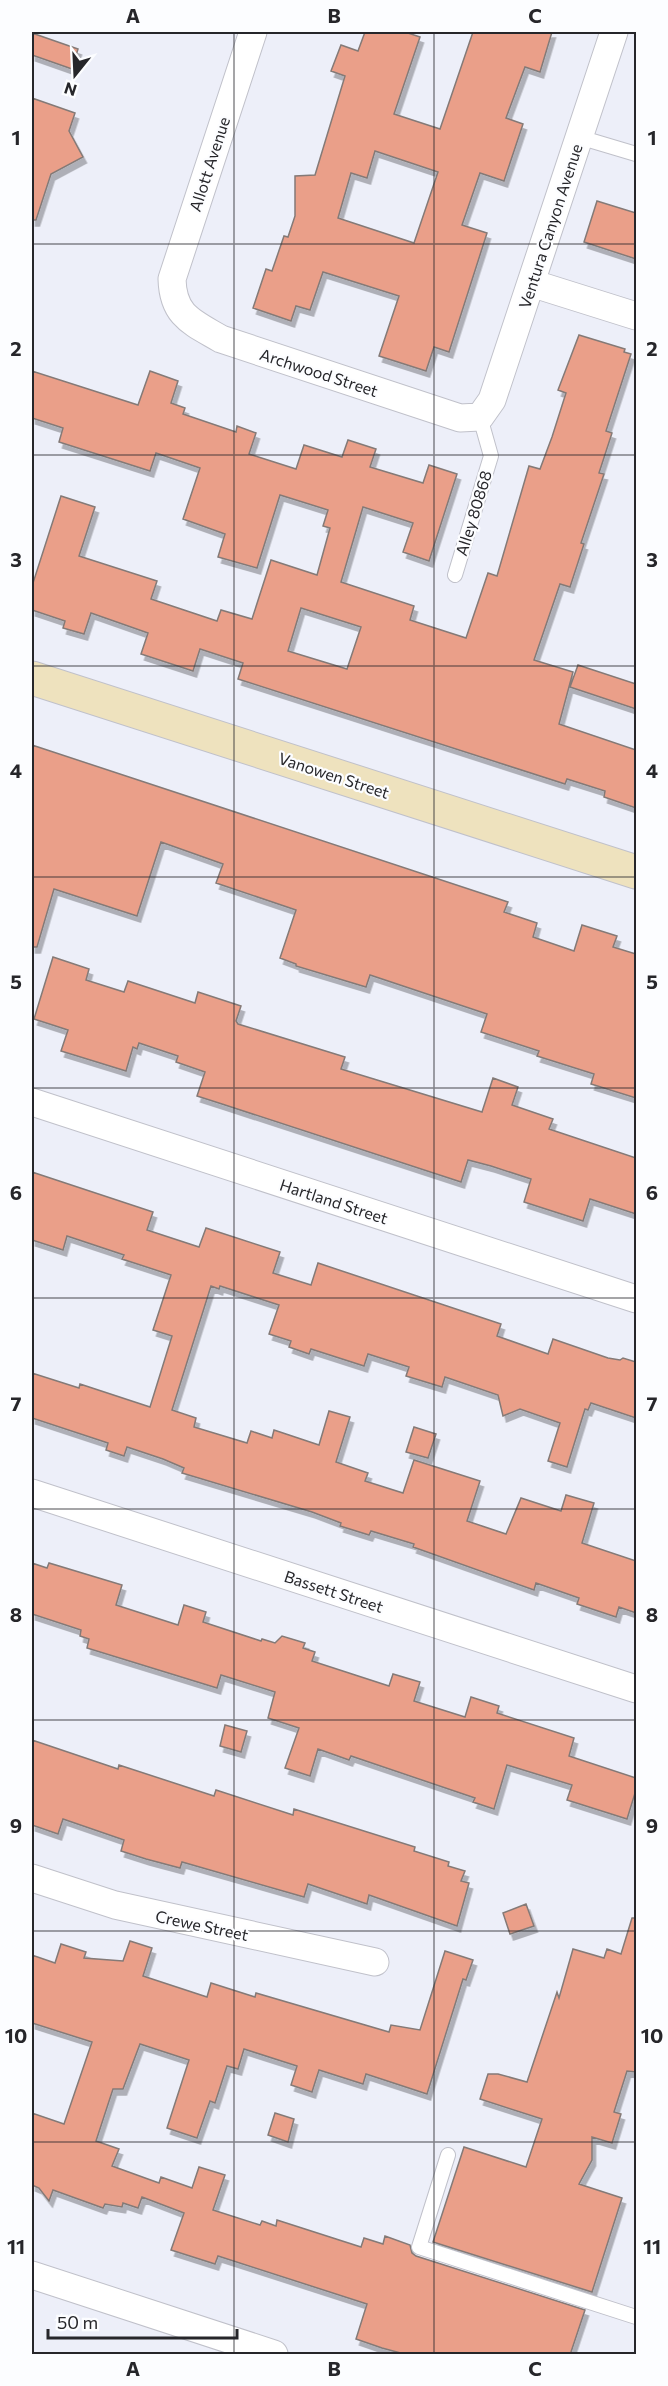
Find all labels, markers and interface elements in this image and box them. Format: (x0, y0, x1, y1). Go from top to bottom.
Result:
text: A (126, 3, 140, 27)
text: B (327, 3, 341, 27)
text: C (528, 3, 542, 27)
north arrow (45, 45, 105, 105)
text: N (62, 79, 79, 101)
street label: Allott Avenue (185, 114, 233, 214)
text: 1 (11, 125, 21, 149)
text: 1 (647, 125, 657, 149)
street label: Ventura Canyon Avenue (514, 141, 586, 311)
text: 2 (10, 336, 22, 360)
text: 2 (646, 336, 658, 360)
street label: Archwood Street (257, 344, 381, 400)
street label: Alley 80868 (451, 468, 495, 558)
text: 3 (10, 547, 22, 571)
text: 3 (646, 547, 658, 571)
street label: Vanowen Street (276, 748, 392, 802)
text: 4 (10, 758, 22, 782)
text: 4 (646, 758, 658, 782)
text: 5 (10, 969, 22, 993)
text: 5 (646, 969, 658, 993)
street label: Hartland Street (278, 1175, 391, 1228)
text: 6 (10, 1180, 22, 1204)
text: 6 (646, 1180, 658, 1204)
text: 7 (11, 1391, 22, 1415)
text: 7 (647, 1391, 658, 1415)
street label: Bassett Street (282, 1566, 386, 1616)
text: 8 (10, 1602, 22, 1626)
text: 8 (646, 1602, 658, 1626)
text: 9 (10, 1813, 22, 1837)
text: 9 (646, 1813, 658, 1837)
street label: Crewe Street (154, 1906, 251, 1944)
text: 10 (5, 2023, 27, 2047)
text: 10 (641, 2023, 663, 2047)
text: 11 (7, 2234, 25, 2258)
text: 11 (643, 2234, 661, 2258)
scale bar (48, 2302, 237, 2340)
text: 50 m (57, 2311, 98, 2333)
text: A (126, 2356, 140, 2380)
text: B (327, 2356, 341, 2380)
text: C (528, 2356, 542, 2380)

